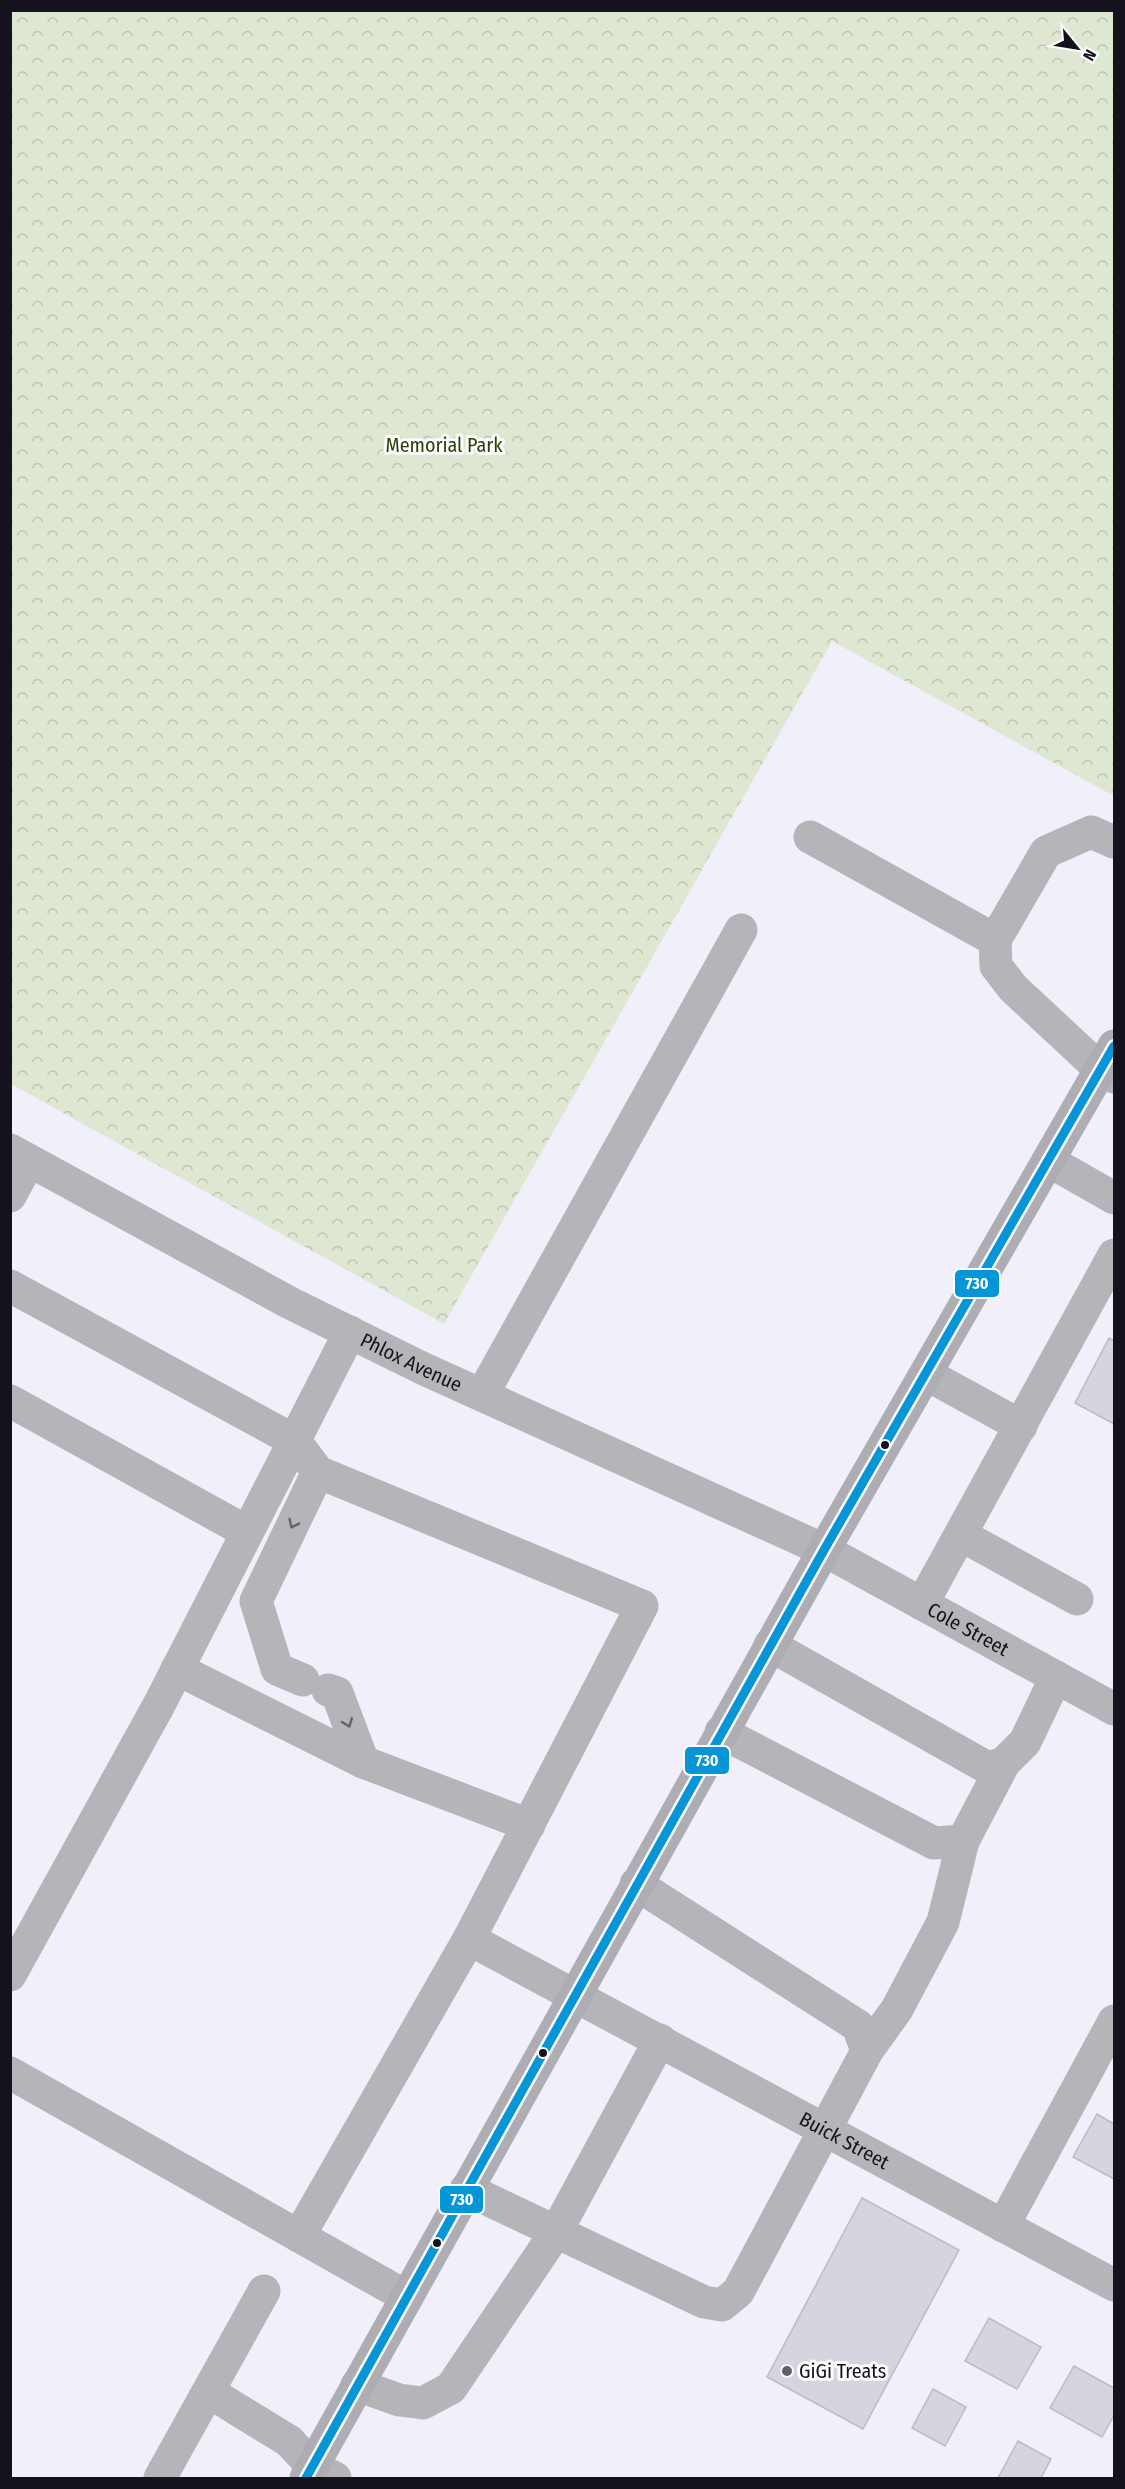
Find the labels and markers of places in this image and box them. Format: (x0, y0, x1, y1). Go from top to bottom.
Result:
unlabelled marker (879, 1439, 891, 1451)
unlabelled marker (537, 2047, 549, 2059)
unlabelled marker (431, 2237, 443, 2249)
place label: GiGi Treats (799, 2359, 886, 2383)
marker: GiGi Treats (780, 2364, 794, 2378)

